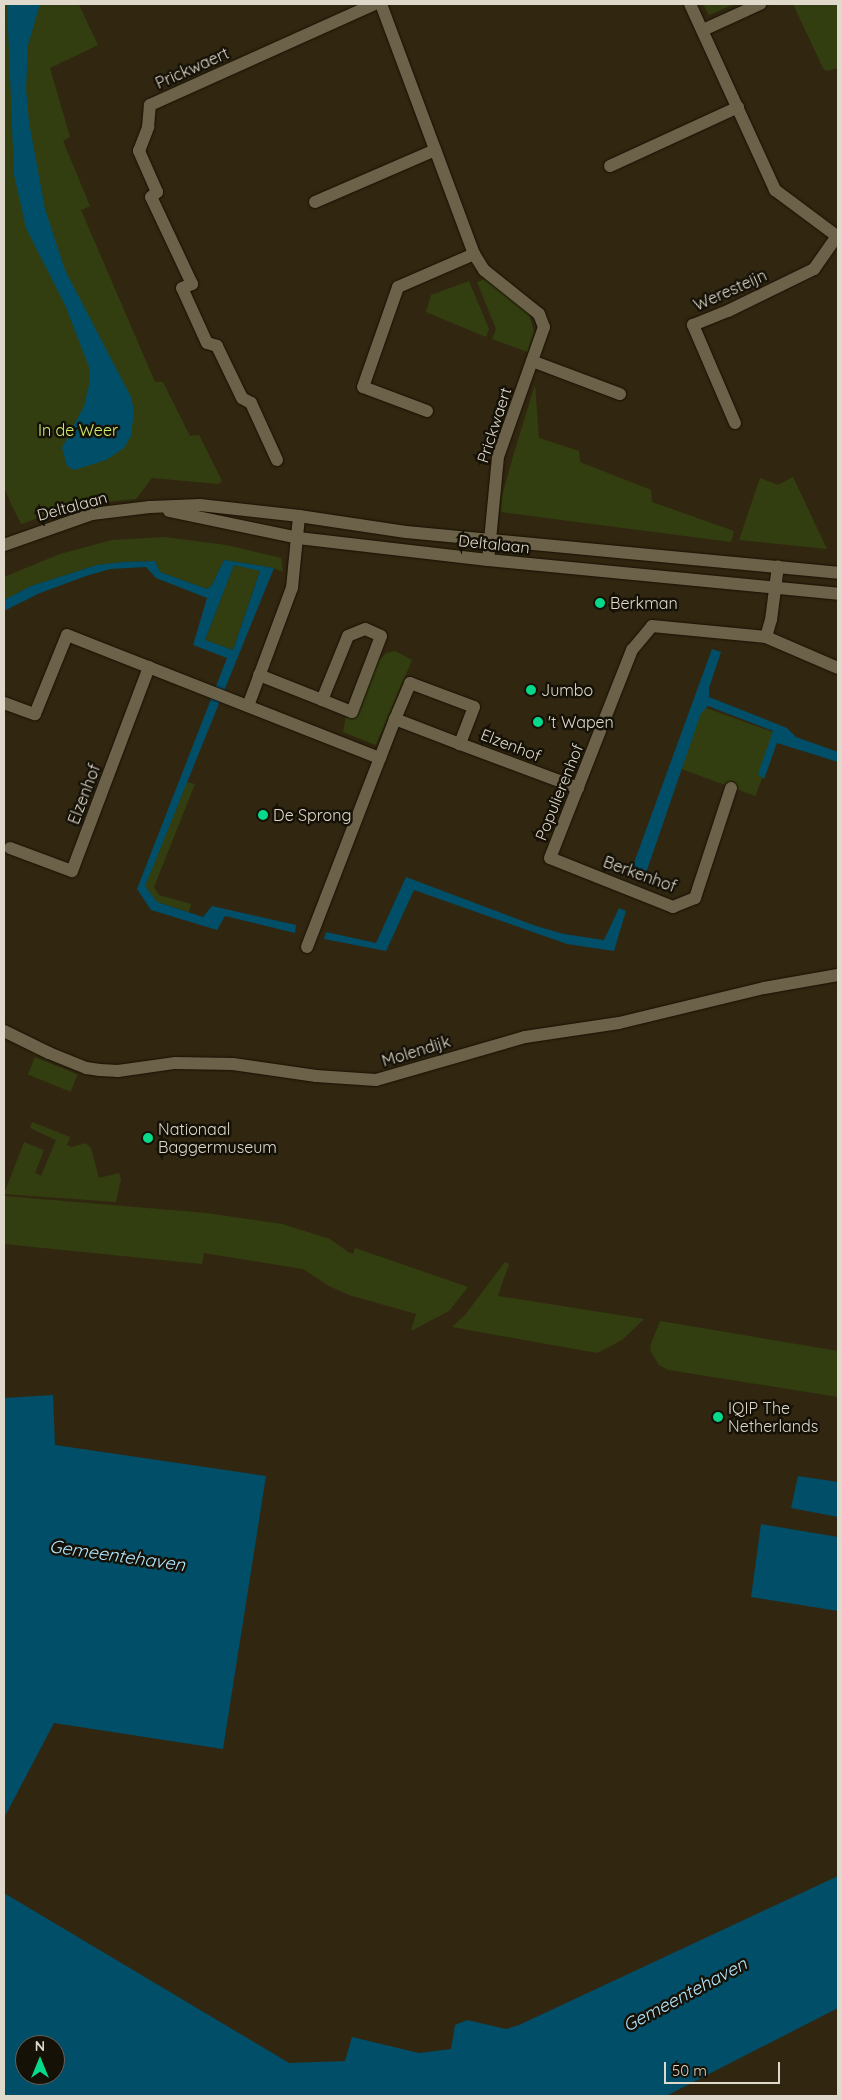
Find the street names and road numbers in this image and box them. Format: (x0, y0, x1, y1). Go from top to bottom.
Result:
street label: Prickwaert (152, 43, 232, 93)
street label: Weresteijn (690, 265, 770, 315)
street label: Prickwaert (473, 385, 515, 465)
street label: Deltalaan (35, 487, 109, 525)
street label: Deltalaan (457, 531, 531, 557)
street label: Elzenhof (478, 725, 544, 765)
street label: Populierenhof (531, 741, 587, 843)
street label: Elzenhof (64, 761, 104, 827)
street label: Berkenhof (601, 852, 679, 896)
street label: Molendijk (379, 1031, 453, 1071)

